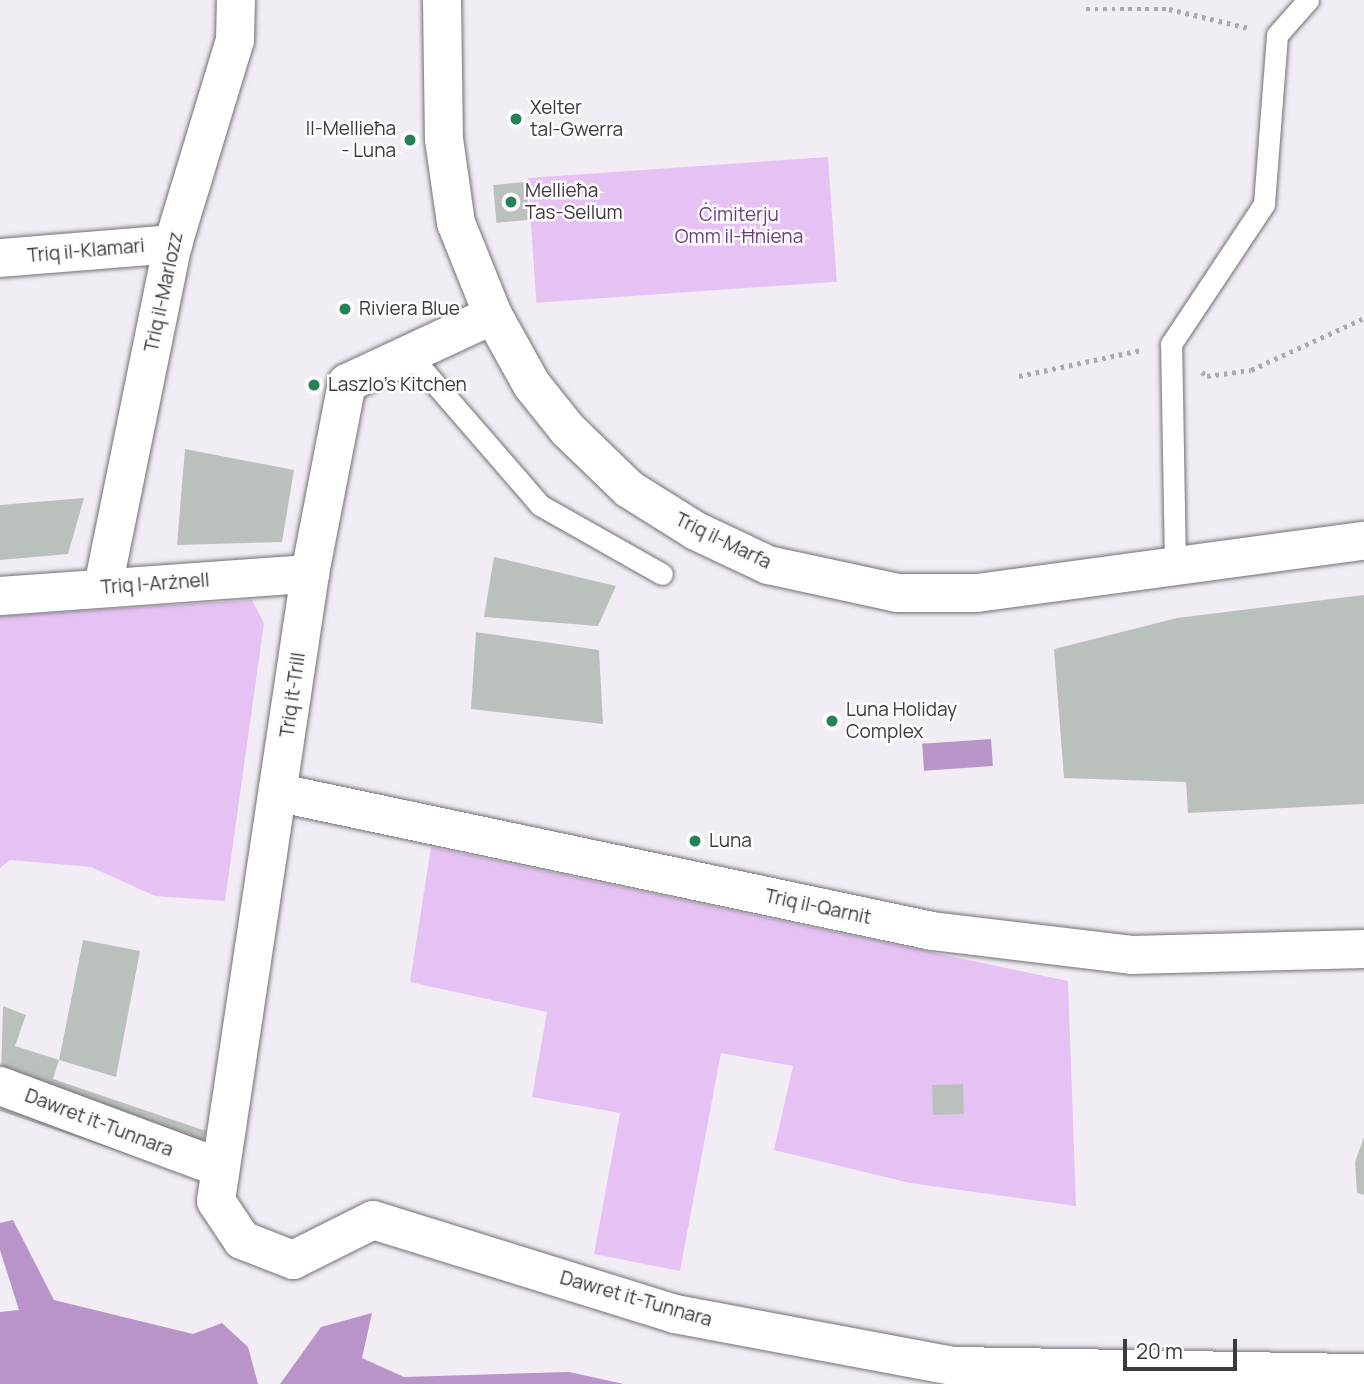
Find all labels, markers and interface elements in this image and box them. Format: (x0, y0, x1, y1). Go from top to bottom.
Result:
place label: Xelter tal-Gwerra (530, 97, 623, 141)
marker: Xelter tal-Gwerra (508, 111, 524, 127)
place label: Il-Mellieħa - Luna (306, 118, 396, 162)
marker: Il-Mellieħa - Luna (402, 132, 418, 148)
place label: Mellieħa Tas-Sellum (525, 180, 623, 224)
marker: Mellieħa Tas-Sellum (503, 194, 519, 210)
park label: Ċimiterju Omm il-Ħniena (675, 204, 803, 248)
street label: Triq il-Marlozz (140, 230, 188, 354)
street label: Triq il-Klamari (26, 235, 146, 267)
place label: Riviera Blue (359, 298, 460, 320)
marker: Riviera Blue (337, 301, 353, 317)
place label: Laszlo's Kitchen (328, 374, 467, 396)
marker: Laszlo's Kitchen (306, 377, 322, 393)
street label: Triq il-Marfa (671, 508, 775, 574)
street label: Triq l-Arżnell (100, 569, 210, 599)
street label: Triq it-Trill (276, 651, 310, 739)
place label: Luna Holiday Complex (846, 699, 957, 743)
marker: Luna Holiday Complex (824, 713, 840, 729)
place label: Luna (709, 830, 752, 852)
marker: Luna (687, 833, 703, 849)
street label: Triq il-Qarnit (763, 885, 873, 929)
street label: Dawret it-Tunnara (22, 1084, 176, 1162)
street label: Dawret it-Tunnara (557, 1266, 715, 1332)
scale bar (1126, 1324, 1240, 1368)
text: 20 m (1136, 1337, 1183, 1365)

